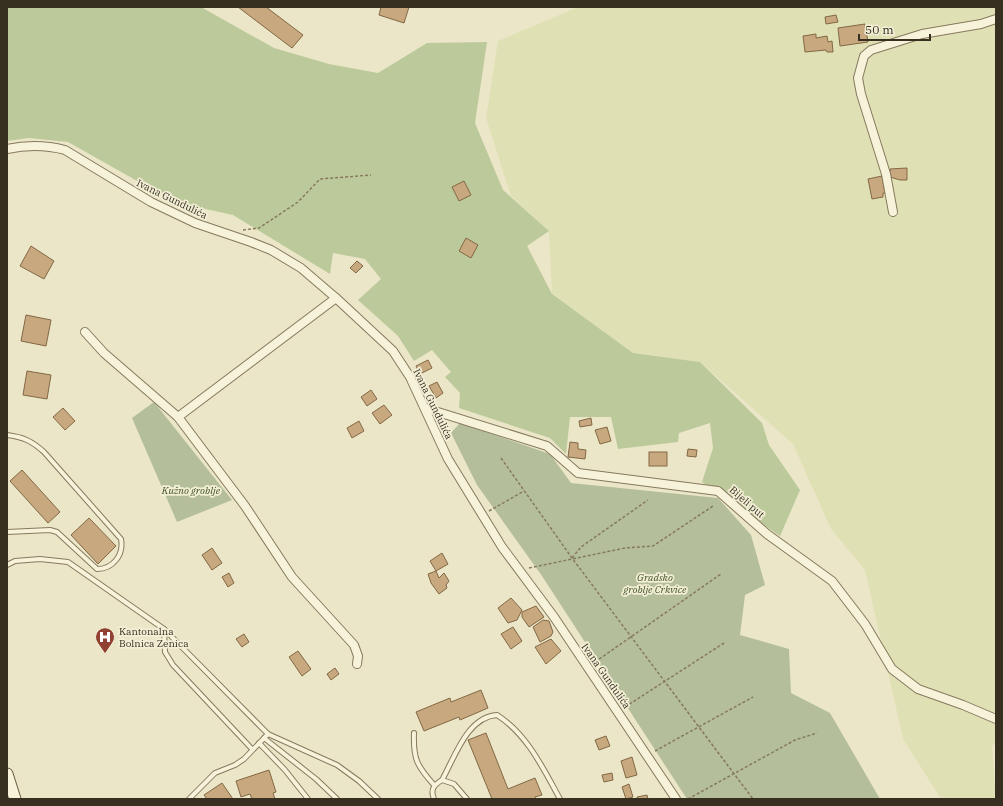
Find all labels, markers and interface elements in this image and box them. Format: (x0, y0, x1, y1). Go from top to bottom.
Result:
scale bar (859, 16, 930, 42)
text: 50 m (865, 22, 894, 37)
street label: Ivana Gundulića (134, 176, 210, 222)
street label: Ivana Gundulića (410, 366, 456, 442)
street label: Bijeli put (727, 483, 768, 521)
park label: Kužno groblje (161, 484, 221, 497)
park label: Gradsko groblje Crkvice (623, 571, 687, 596)
place label: Kantonalna Bolnica Zenica (119, 625, 189, 650)
hospital icon: Kantonalna Bolnica Zenica (94, 626, 116, 654)
street label: Ivana Gundulića (579, 641, 634, 712)

